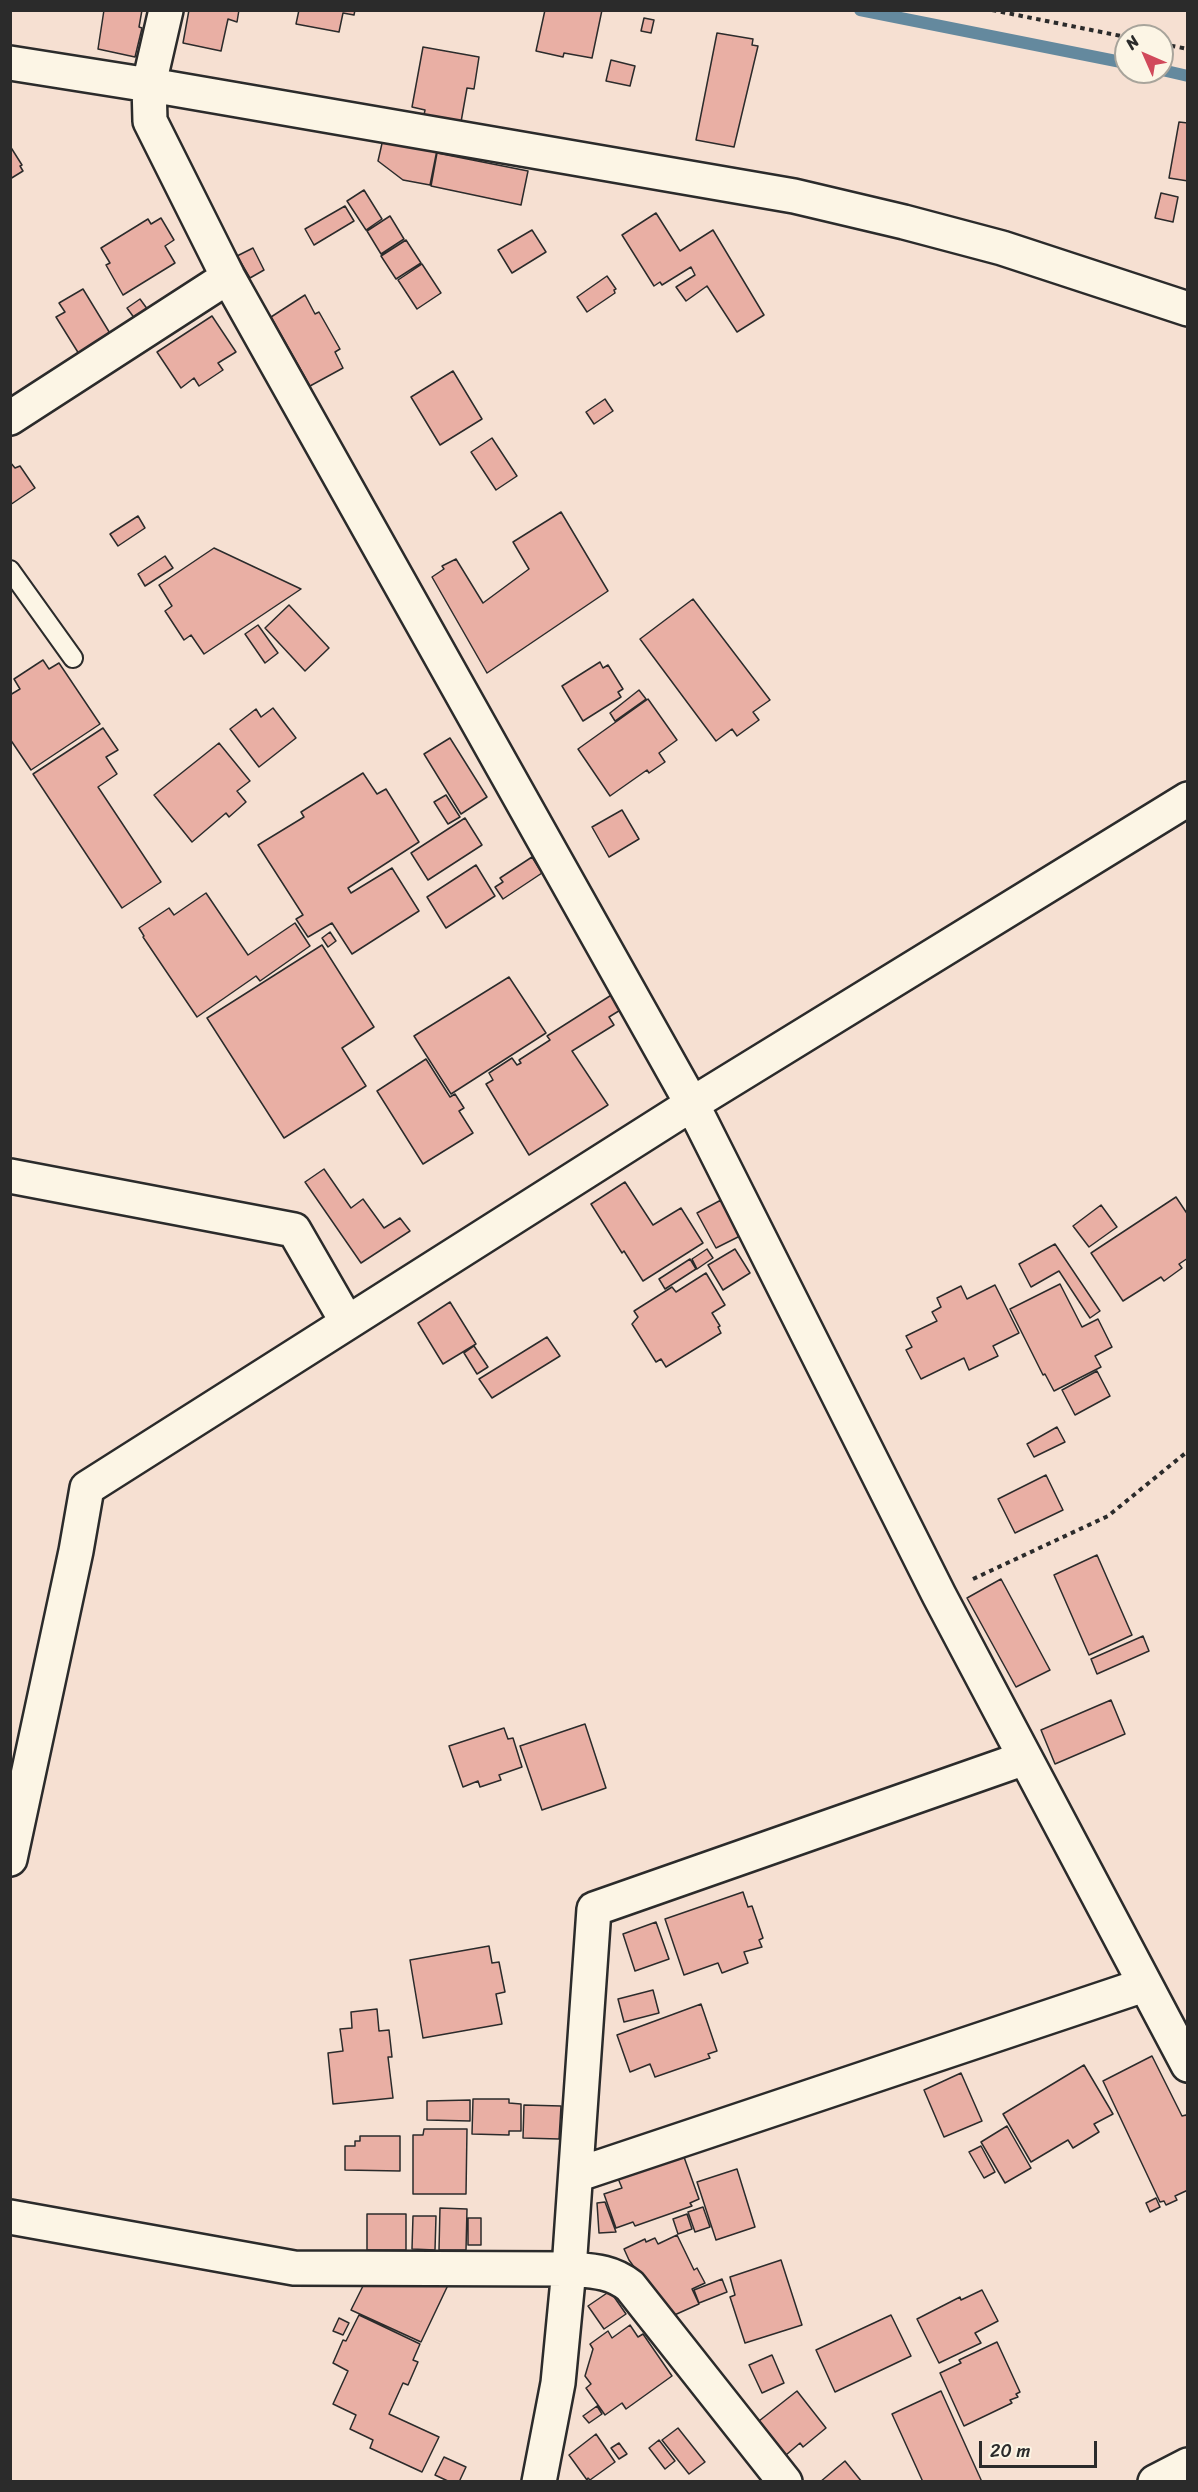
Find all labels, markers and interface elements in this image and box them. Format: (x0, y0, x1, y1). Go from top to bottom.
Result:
north arrow (1114, 24, 1174, 84)
text: N (1118, 28, 1147, 57)
scale bar (982, 2429, 1100, 2467)
text: 20 m (990, 2435, 1030, 2467)

